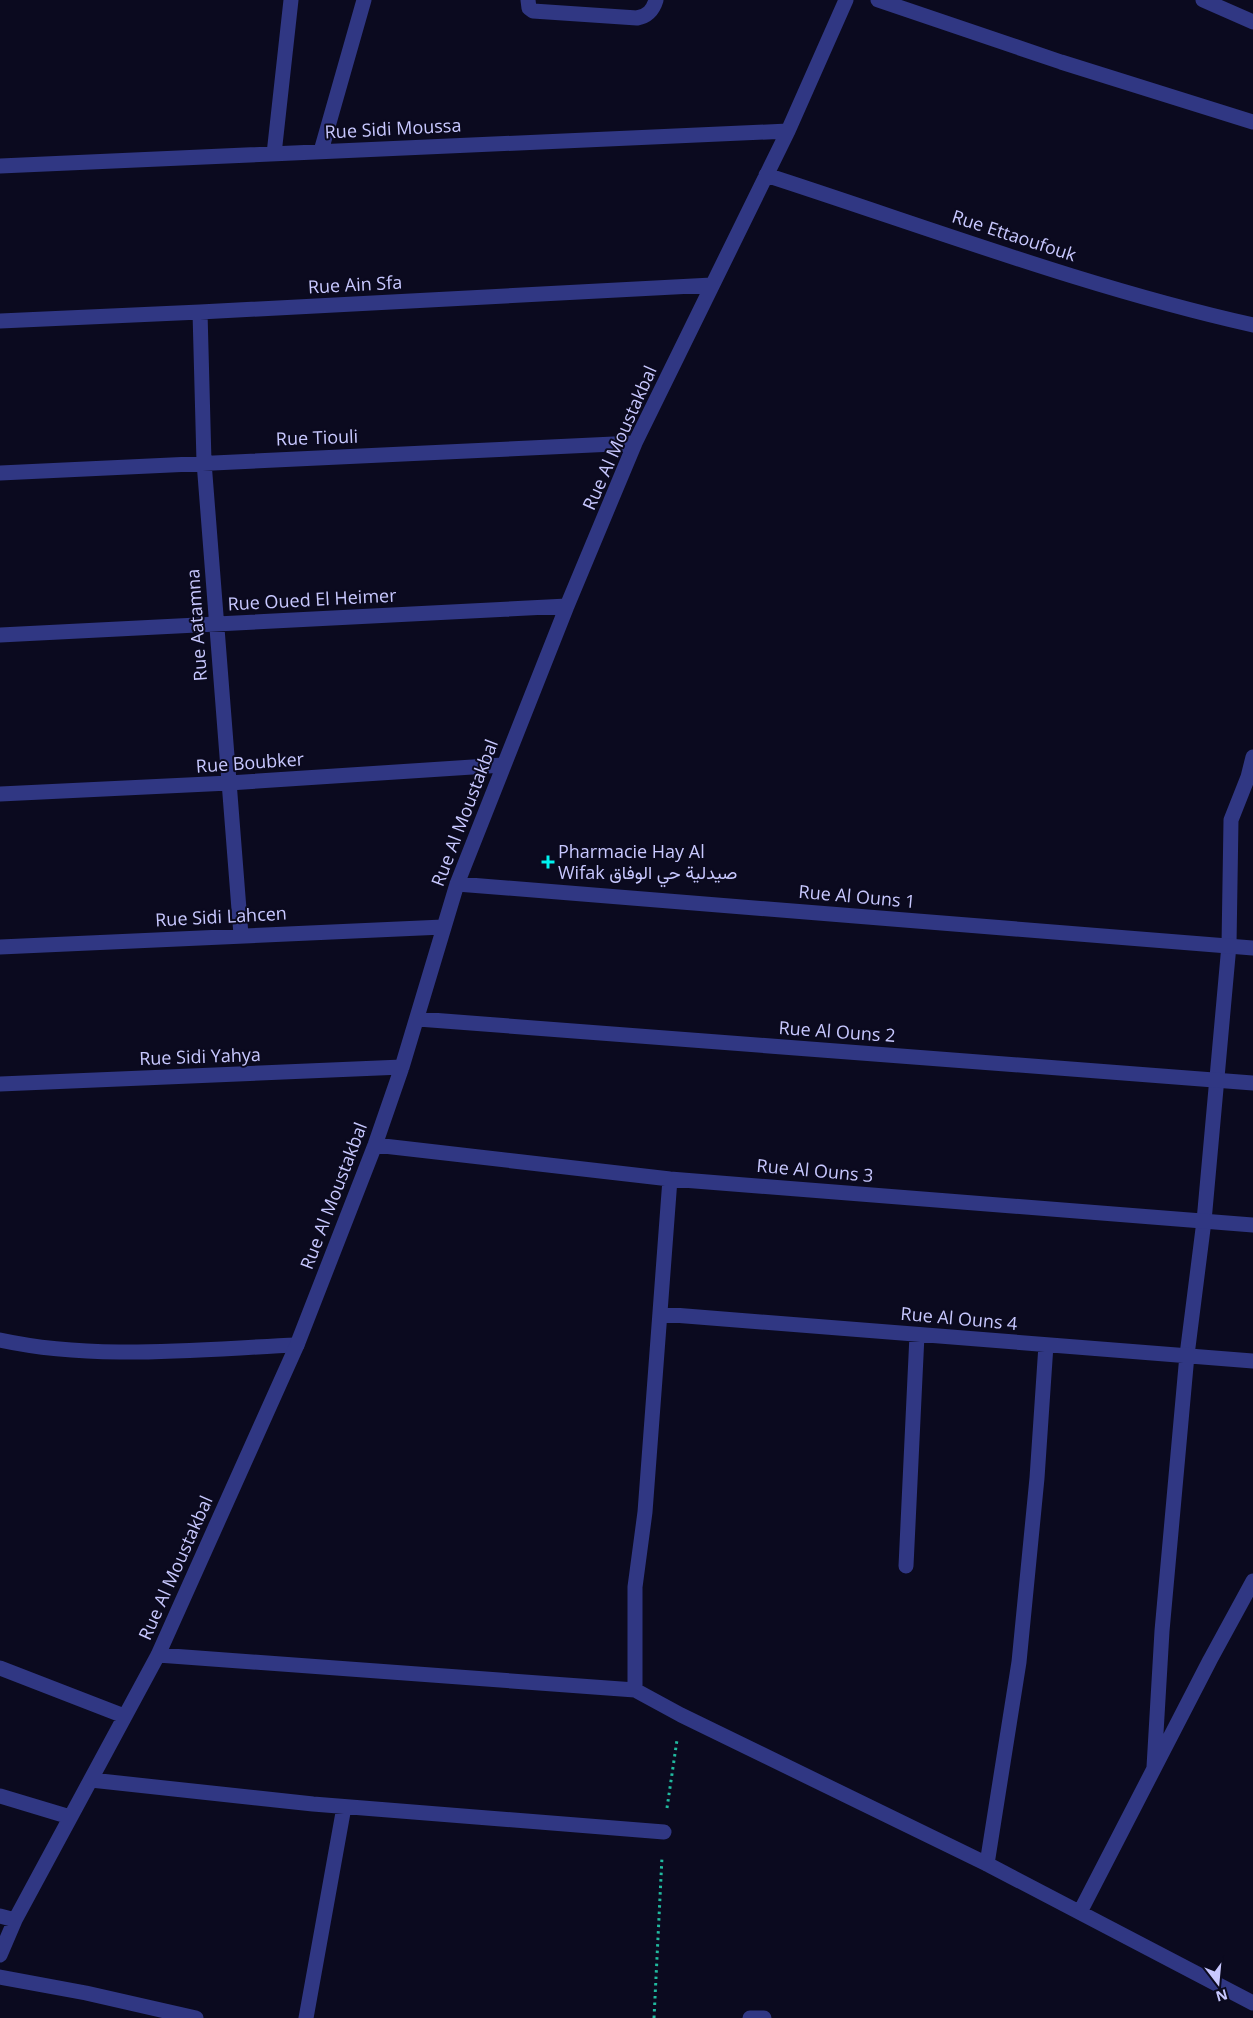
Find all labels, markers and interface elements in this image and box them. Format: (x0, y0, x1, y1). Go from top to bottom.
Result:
street label: Rue Sidi Moussa (324, 112, 462, 144)
street label: Rue Ettaoufouk (949, 204, 1080, 267)
street label: Rue Ain Sfa (307, 270, 403, 298)
street label: Rue Al Moustakbal (576, 362, 662, 514)
street label: Rue Tiouli (275, 424, 359, 450)
street label: Rue Aatamna (180, 568, 212, 682)
street label: Rue Oued El Heimer (227, 583, 398, 615)
street label: Rue Al Moustakbal (425, 736, 503, 890)
street label: Rue Boubker (195, 746, 305, 778)
place label: Pharmacie Hay Al Wifak صيدلية حي الوفاق (558, 839, 737, 888)
marker: Pharmacie Hay Al Wifak صيدلية حي الوفاق (542, 856, 554, 868)
street label: Rue Al Ouns 1 (798, 879, 916, 913)
street label: Rue Sidi Lahcen (155, 901, 287, 931)
street label: Rue Al Ouns 2 (778, 1015, 896, 1047)
street label: Rue Sidi Yahya (139, 1042, 261, 1070)
street label: Rue Al Moustakbal (294, 1119, 372, 1273)
street label: Rue Al Ouns 3 (756, 1153, 874, 1187)
street label: Rue Al Ouns 4 (900, 1301, 1018, 1335)
street label: Rue Al Moustakbal (132, 1492, 218, 1644)
north arrow (1193, 1958, 1243, 2008)
text: N (1214, 1985, 1230, 2007)

